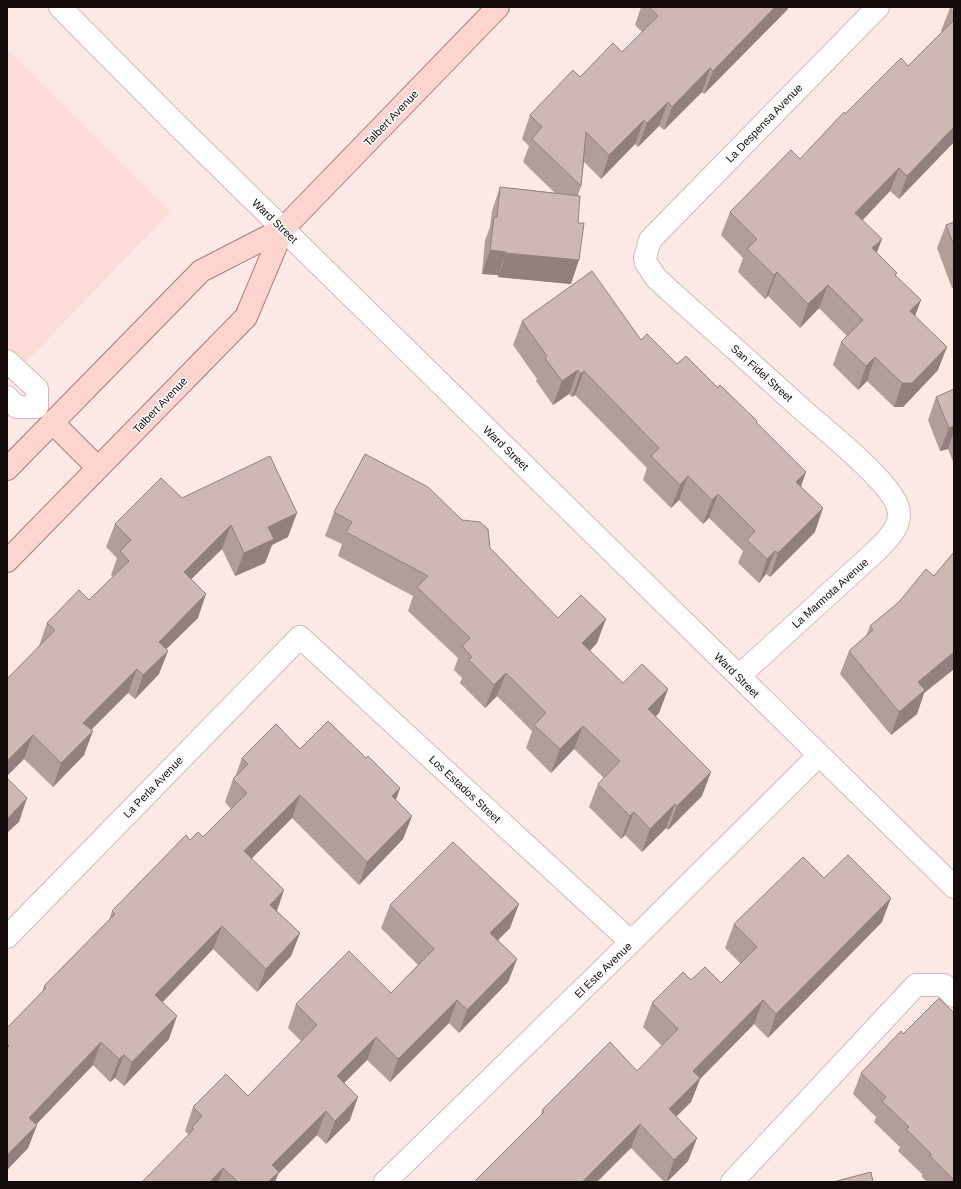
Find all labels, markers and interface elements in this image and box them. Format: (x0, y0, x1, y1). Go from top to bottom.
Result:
street label: La Despensa Avenue (723, 81, 805, 165)
street label: Talbert Avenue (361, 88, 421, 148)
street label: Ward Street (250, 196, 300, 246)
street label: San Fidel Street (729, 342, 795, 404)
street label: Talbert Avenue (130, 375, 190, 435)
street label: Ward Street (481, 423, 531, 473)
street label: La Marmota Avenue (789, 556, 871, 630)
street label: Ward Street (712, 650, 762, 700)
street label: Los Estados Street (427, 753, 503, 825)
street label: La Perla Avenue (121, 754, 185, 820)
street label: El Este Avenue (572, 940, 634, 1000)

